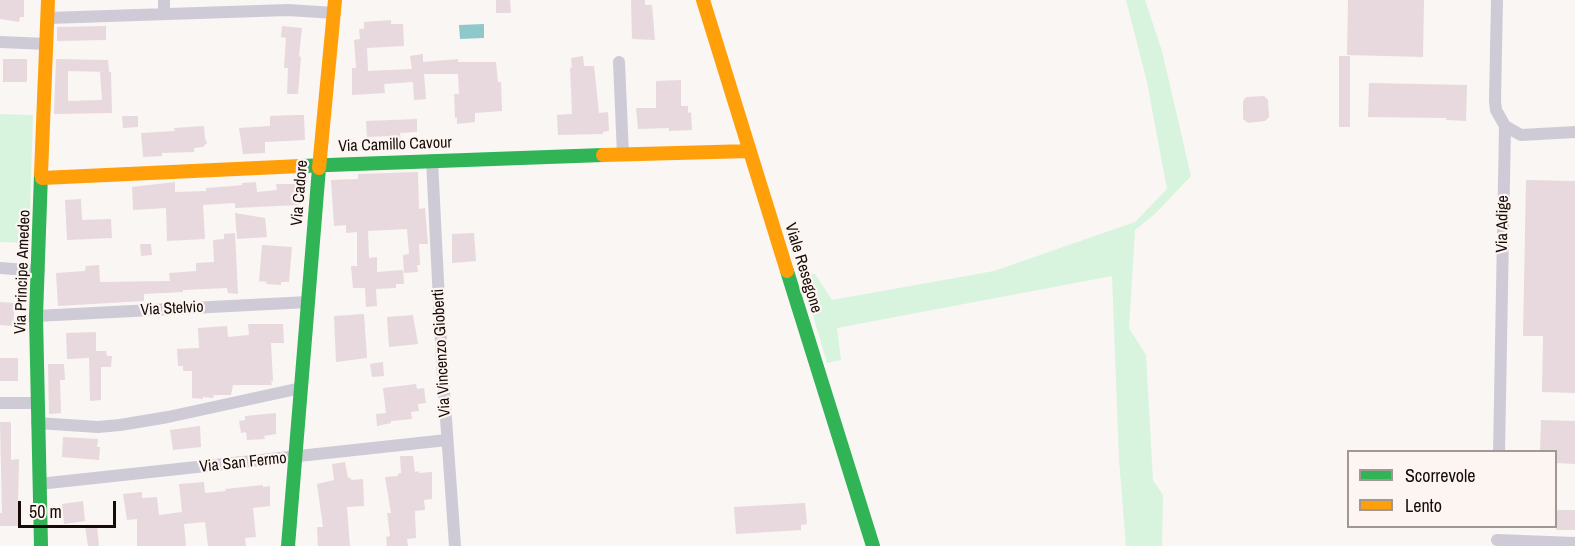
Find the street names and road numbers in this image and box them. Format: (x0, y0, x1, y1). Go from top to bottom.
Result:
street label: Via Camillo Cavour (338, 133, 452, 157)
street label: Via Cadore (288, 159, 312, 227)
street label: Via Adige (1493, 195, 1513, 253)
street label: Via Principe Amedeo (11, 209, 35, 335)
street label: Viale Resegone (780, 221, 826, 315)
street label: Via Vincenzo Gioberti (429, 288, 455, 418)
street label: Via Stelvio (140, 298, 204, 320)
street label: Via San Fermo (199, 449, 287, 477)

